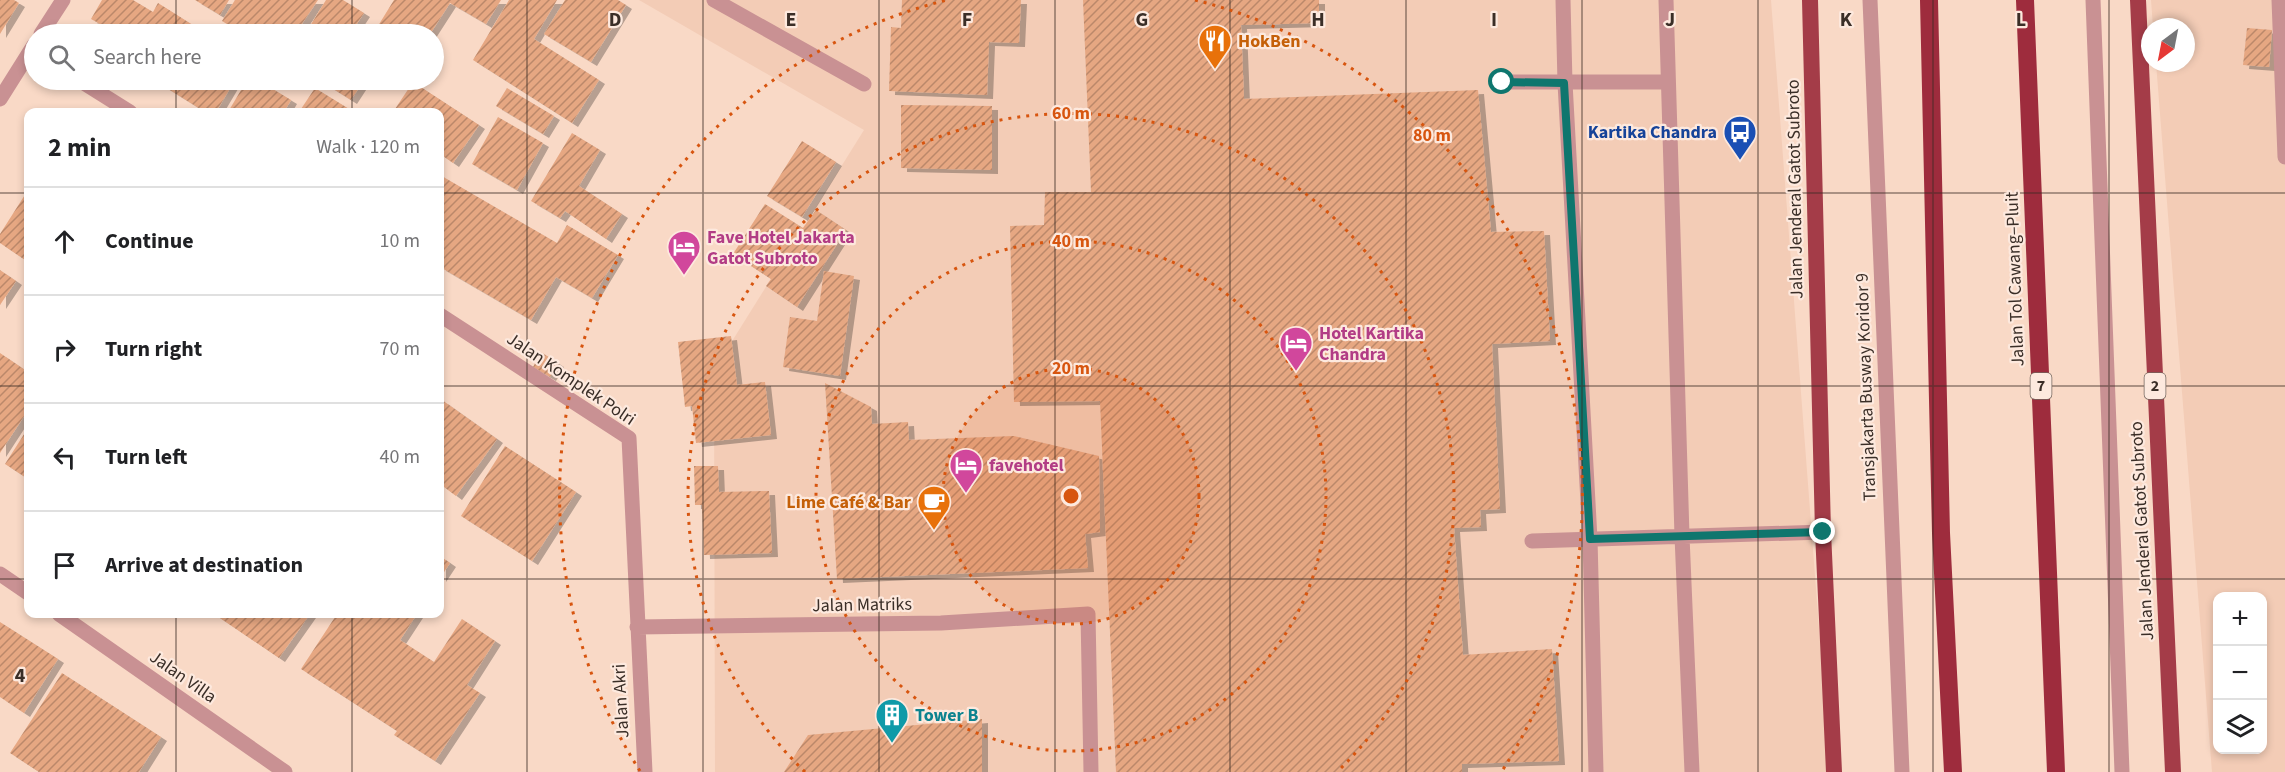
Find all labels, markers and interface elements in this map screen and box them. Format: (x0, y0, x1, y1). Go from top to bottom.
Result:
text: D (609, 6, 621, 34)
text: E (786, 6, 796, 34)
text: F (962, 6, 972, 34)
text: G (1136, 6, 1148, 34)
text: H (1311, 6, 1325, 34)
text: I (1491, 6, 1497, 34)
text: J (1665, 6, 1675, 34)
text: K (1840, 6, 1853, 34)
text: L (2016, 6, 2026, 34)
north arrow (2141, 18, 2195, 72)
restaurant icon: HokBen (1197, 23, 1233, 70)
search box (24, 24, 444, 90)
place label: HokBen (1238, 29, 1301, 54)
icon: search (45, 41, 78, 74)
text: Search here (93, 41, 201, 73)
route start (1488, 68, 1514, 94)
street label: Jalan Jenderal Gatot Subroto (1781, 79, 1809, 299)
text: 60 m (1052, 101, 1090, 126)
bus stop icon: Kartika Chandra (1722, 114, 1758, 161)
place label: Kartika Chandra (1588, 120, 1717, 145)
text: 80 m (1413, 123, 1451, 148)
text: 2 min (48, 129, 111, 166)
text: Walk · 120 m (316, 133, 420, 161)
street label: Jalan Tol Cawang–Pluit (1999, 191, 2031, 367)
icon: ahead (48, 225, 81, 258)
text: Continue (105, 225, 194, 257)
place label: Fave Hotel Jakarta Gatot Subroto (707, 225, 855, 271)
text: 10 m (380, 227, 420, 255)
hotel icon: Fave Hotel Jakarta Gatot Subroto (666, 229, 702, 276)
text: 40 m (1052, 229, 1090, 254)
street label: Transjakarta Busway Koridor 9 (1850, 273, 1882, 501)
place label: Hotel Kartika Chandra (1319, 321, 1424, 367)
hotel icon: Hotel Kartika Chandra (1278, 325, 1314, 372)
street label: Jalan Komplek Polri (502, 327, 640, 431)
icon: right (48, 333, 81, 366)
text: Turn right (105, 333, 202, 365)
text: 70 m (380, 335, 420, 363)
text: 20 m (1052, 356, 1090, 381)
road number: 7 (2030, 373, 2052, 399)
road number: 2 (2144, 373, 2166, 399)
street label: Jalan Jenderal Gatot Subroto (2124, 421, 2160, 641)
icon: left (48, 441, 81, 474)
text: Turn left (105, 441, 187, 473)
text: 40 m (380, 443, 420, 471)
hotel icon: favehotel (948, 447, 984, 494)
place label: favehotel (989, 453, 1064, 478)
cafe icon: Lime Café & Bar (916, 484, 952, 531)
centre of rings (1061, 486, 1081, 506)
place label: Lime Café & Bar (786, 490, 912, 515)
route end (1809, 518, 1835, 544)
icon: arrive (48, 549, 81, 582)
text: Arrive at destination (105, 549, 303, 581)
street label: Jalan Matriks (812, 592, 912, 618)
map controls (2213, 592, 2267, 754)
button: + (2213, 592, 2267, 646)
street label: Jalan Villa (144, 645, 222, 709)
button: − (2213, 646, 2267, 700)
text: 4 (15, 662, 26, 690)
street label: Jalan Akri (607, 663, 635, 739)
building icon: Tower B (874, 697, 910, 744)
button: layers (2213, 700, 2267, 754)
place label: Tower B (915, 703, 978, 728)

